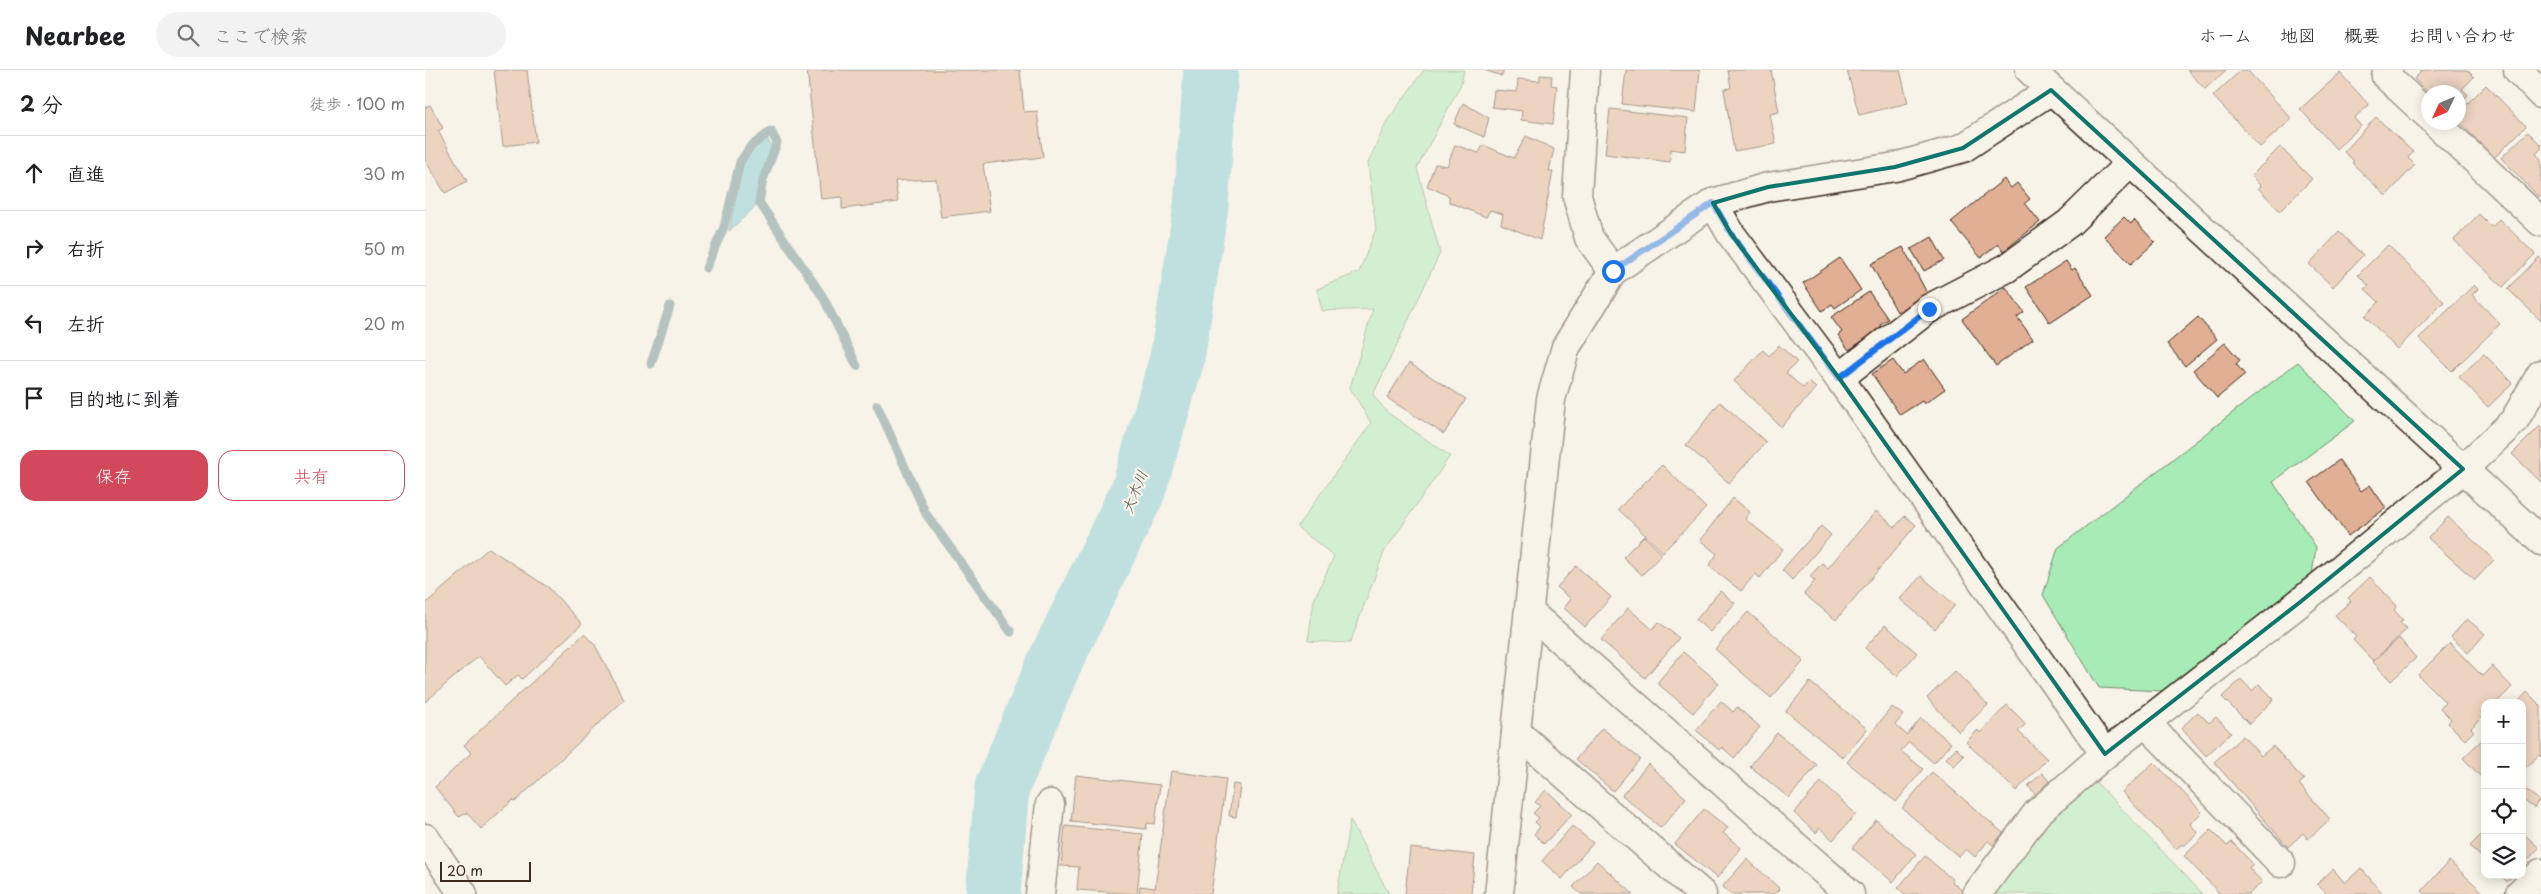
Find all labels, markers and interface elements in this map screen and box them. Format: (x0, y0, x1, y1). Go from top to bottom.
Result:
search box (156, 12, 506, 57)
text: Nearbee (25, 17, 126, 53)
icon: search (174, 21, 202, 49)
text: ここで検索 (214, 21, 309, 49)
text: ホーム (2199, 21, 2252, 48)
text: 地図 (2280, 21, 2316, 48)
text: 概要 (2344, 21, 2380, 48)
text: お問い合わせ (2408, 21, 2516, 48)
north arrow (2421, 85, 2466, 130)
text: 2 分 (20, 87, 62, 119)
text: 徒歩 · 100 m (310, 91, 405, 115)
icon: ahead (20, 159, 48, 187)
text: 直進 (67, 159, 105, 187)
text: 30 m (363, 161, 405, 185)
icon: right (20, 234, 48, 262)
text: 右折 (67, 234, 105, 262)
text: 50 m (364, 236, 405, 260)
route start (1602, 260, 1625, 283)
route end (1918, 298, 1941, 321)
icon: left (20, 309, 48, 337)
text: 左折 (67, 309, 105, 337)
text: 20 m (364, 311, 405, 335)
icon: arrive (20, 384, 48, 412)
text: 目的地に到着 (67, 384, 181, 412)
button: 保存 (20, 450, 208, 501)
button: 共有 (218, 450, 405, 501)
water label: 大木川 (1115, 466, 1153, 517)
map controls (2481, 699, 2526, 879)
button: + (2481, 699, 2526, 744)
button: − (2481, 744, 2526, 789)
button: locate (2481, 789, 2526, 834)
button: layers (2481, 834, 2526, 879)
scale bar (440, 859, 531, 882)
text: 20 m (447, 860, 483, 881)

